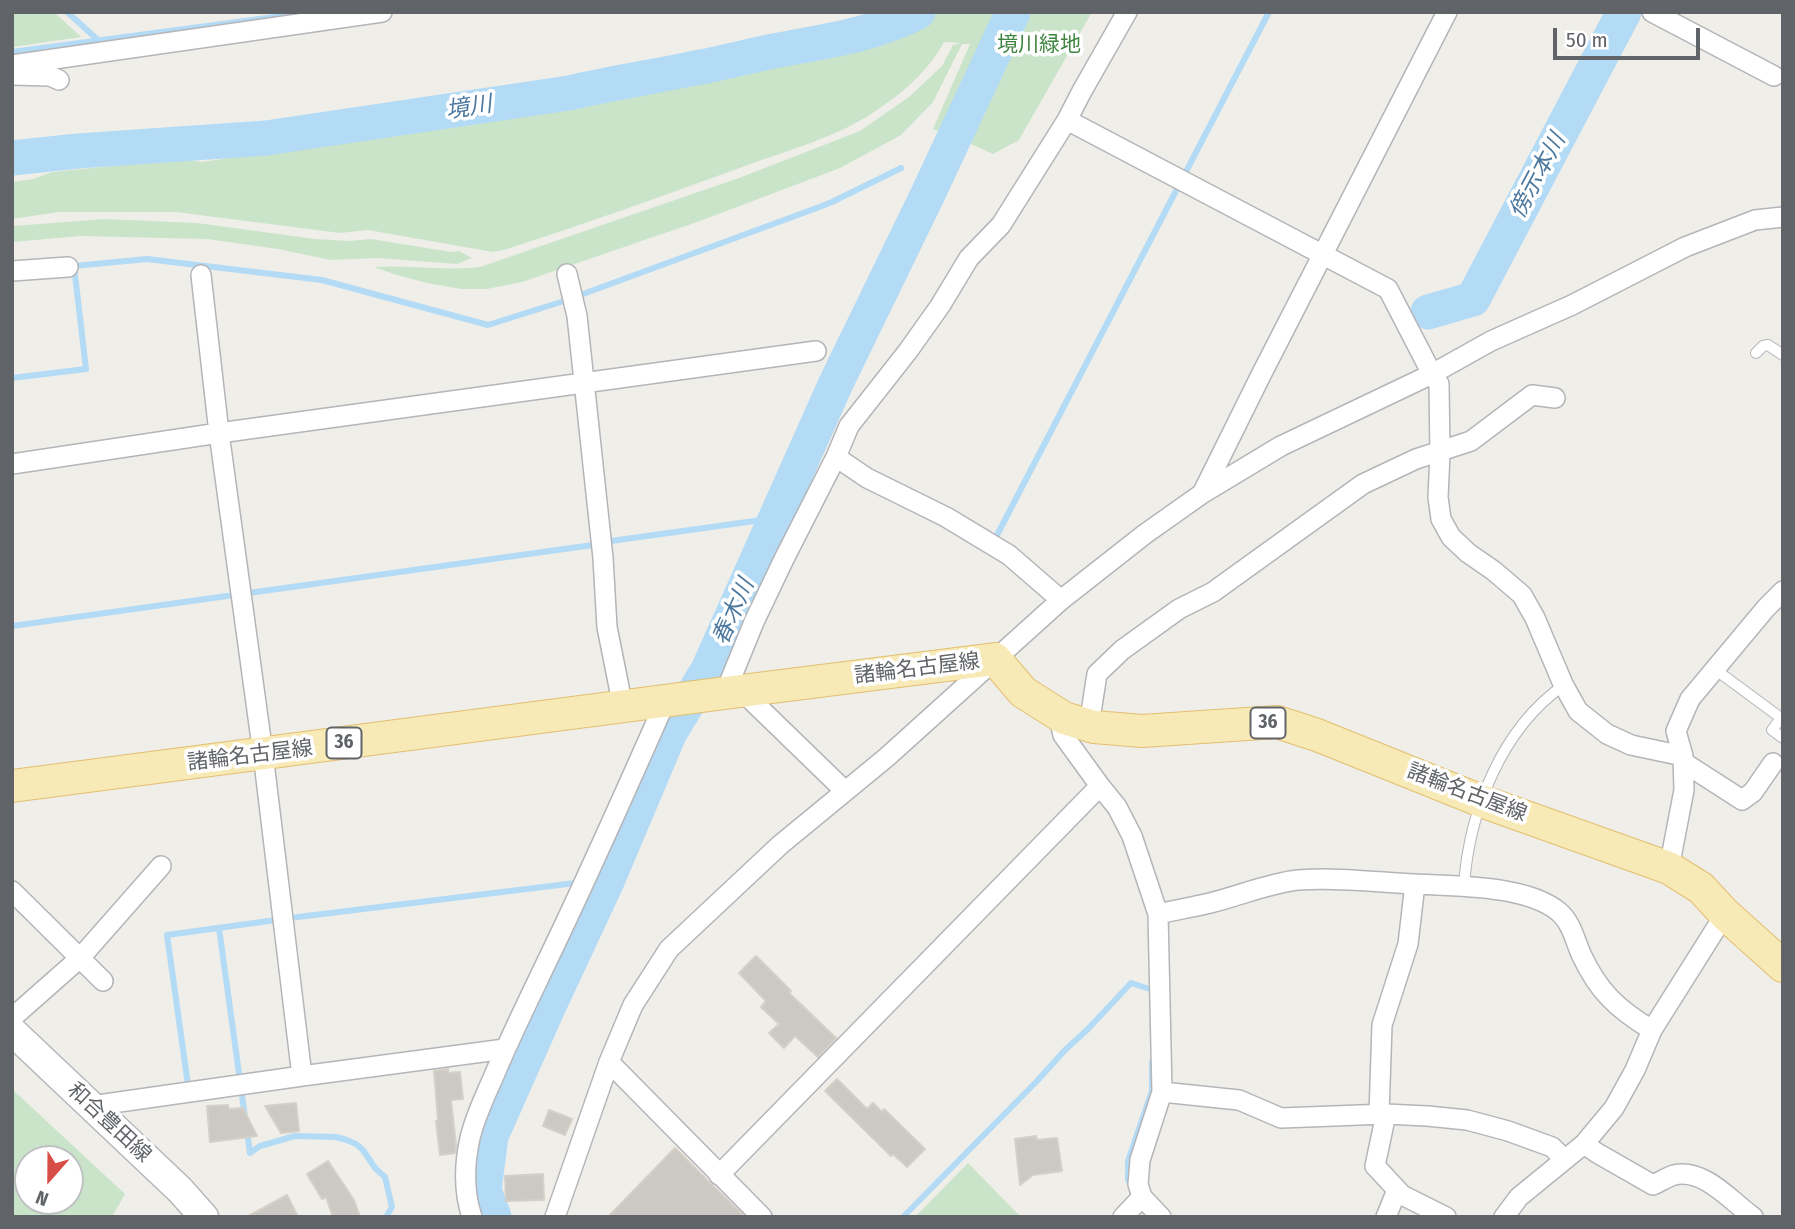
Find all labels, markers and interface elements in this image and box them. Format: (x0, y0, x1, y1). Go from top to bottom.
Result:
scale bar (1557, 14, 1704, 58)
text: 50 m (1566, 27, 1608, 53)
park label: 境川緑地 (997, 32, 1081, 58)
water label: 境川 (444, 91, 494, 125)
water label: 傍示本川 (1504, 129, 1572, 223)
water label: 春木川 (707, 575, 761, 649)
street label: 諸輪名古屋線 (853, 649, 981, 689)
road number: 36 (1250, 708, 1286, 738)
road number: 36 (326, 728, 362, 758)
street label: 諸輪名古屋線 (186, 736, 314, 776)
street label: 諸輪名古屋線 (1404, 759, 1530, 827)
street label: 和合豊田線 (62, 1078, 156, 1168)
north arrow (14, 1145, 84, 1215)
text: N (33, 1185, 51, 1211)

